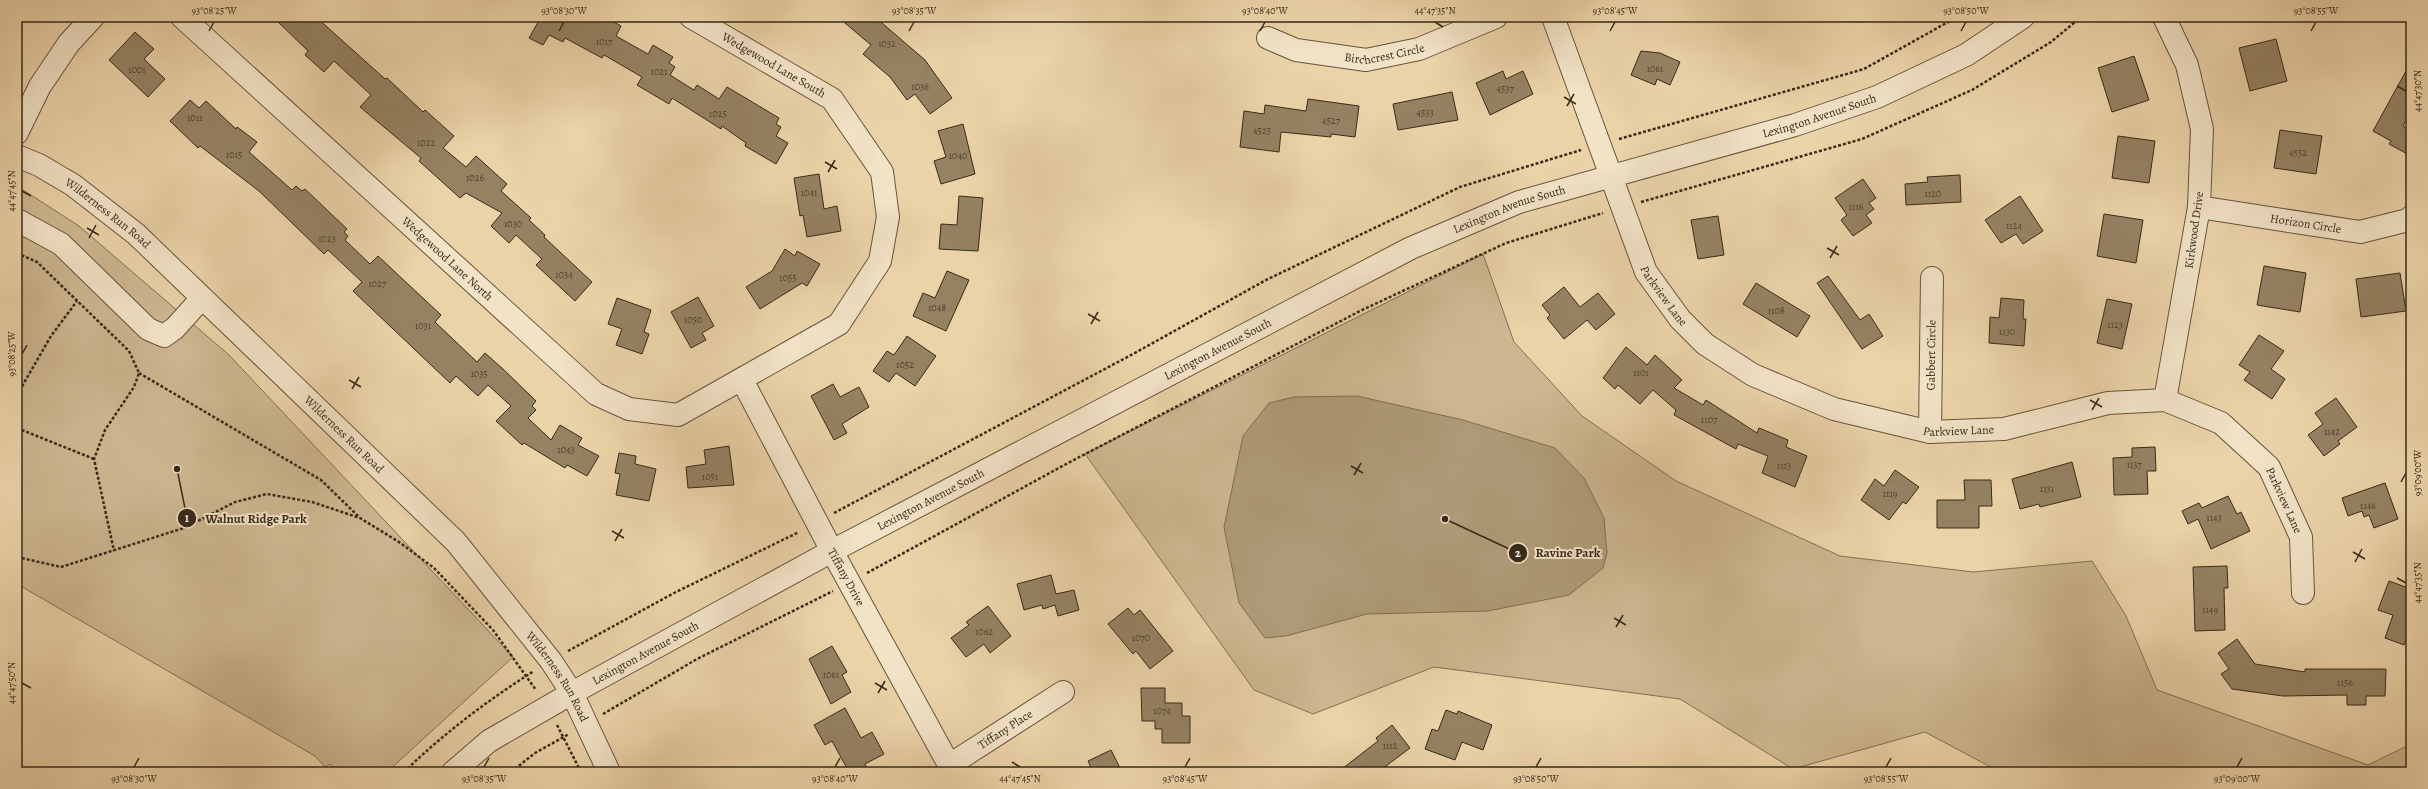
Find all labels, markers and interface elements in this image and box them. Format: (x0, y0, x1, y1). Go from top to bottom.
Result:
text: 93°08'25"W (191, 4, 237, 17)
text: 93°08'30"W (541, 4, 587, 17)
text: 93°08'35"W (892, 4, 937, 17)
text: 93°08'40"W (1242, 4, 1289, 17)
text: 44°47'35"N (1414, 4, 1456, 17)
text: 93°08'45"W (1593, 4, 1638, 17)
text: 93°08'50"W (1943, 4, 1989, 17)
text: 93°08'55"W (2294, 4, 2339, 17)
street label: Wedgewood Lane South (718, 28, 829, 102)
house number: 1017 (596, 35, 613, 48)
house number: 1032 (878, 37, 896, 50)
street label: Birchcrest Circle (1343, 40, 1427, 68)
house number: 1061 (1647, 62, 1664, 75)
house number: 1001 (128, 63, 146, 76)
house number: 1021 (651, 65, 668, 78)
text: 44°47'30"N (2411, 70, 2424, 112)
house number: 1036 (911, 80, 929, 93)
house number: 4537 (1496, 82, 1514, 95)
street label: Lexington Avenue South (1761, 90, 1879, 142)
house number: 4533 (1416, 106, 1434, 119)
house number: 1025 (709, 107, 727, 120)
house number: 1011 (187, 111, 203, 124)
house number: 4527 (1322, 114, 1341, 127)
house number: 4525 (1253, 124, 1271, 137)
house number: 1022 (417, 136, 435, 149)
house number: 4552 (2289, 146, 2307, 159)
house number: 1015 (226, 148, 242, 161)
house number: 1040 (949, 149, 967, 162)
text: 44°47'45"N (5, 170, 18, 212)
house number: 1026 (466, 171, 484, 184)
street label: Wilderness Run Road (61, 174, 155, 252)
street label: Lexington Avenue South (1451, 181, 1568, 237)
house number: 1041 (801, 186, 818, 199)
house number: 1120 (1925, 187, 1941, 200)
street label: Kirkwood Drive (2181, 191, 2207, 269)
house number: 1116 (1849, 200, 1864, 213)
street label: Horizon Circle (2269, 210, 2342, 237)
street label: Wedgewood Lane North (398, 212, 497, 305)
house number: 1030 (504, 217, 522, 230)
house number: 1124 (2006, 219, 2023, 232)
house number: 1023 (318, 232, 336, 245)
street label: Parkview Lane (1636, 264, 1691, 330)
house number: 1034 (555, 268, 573, 281)
house number: 1055 (779, 271, 797, 284)
house number: 1027 (368, 277, 387, 290)
house number: 1048 (928, 301, 946, 314)
house number: 1108 (1767, 304, 1785, 317)
house number: 1050 (684, 313, 702, 326)
street label: Lexington Avenue South (1161, 314, 1275, 384)
house number: 1123 (2107, 318, 2123, 331)
house number: 1031 (415, 319, 432, 332)
street label: Gabbert Circle (1923, 320, 1939, 390)
house number: 1130 (1999, 325, 2015, 338)
text: 93°08'25"W (5, 331, 18, 377)
house number: 1052 (896, 358, 914, 371)
house number: 1101 (1633, 366, 1649, 379)
house number: 1035 (470, 367, 488, 380)
street label: Wilderness Run Road (300, 392, 388, 477)
house number: 1107 (1701, 413, 1718, 426)
street label: Parkview Lane (1921, 421, 1994, 440)
house number: 1142 (2324, 425, 2340, 438)
house number: 1043 (557, 443, 575, 456)
text: 93°09'00"W (2411, 449, 2424, 496)
house number: 1137 (2126, 458, 2142, 471)
house number: 1113 (1777, 459, 1791, 472)
street label: Lexington Avenue South (874, 464, 988, 534)
street label: Parkview Lane (2262, 465, 2306, 536)
house number: 1051 (702, 470, 719, 483)
house number: 1131 (2040, 482, 2055, 495)
house number: 1119 (1883, 487, 1898, 500)
house number: 1146 (2360, 499, 2376, 512)
callout: Walnut Ridge Park (177, 506, 315, 531)
text: 1 (185, 510, 190, 526)
text: Walnut Ridge Park (204, 510, 307, 527)
house number: 1143 (2206, 511, 2222, 524)
callout: Ravine Park (1508, 540, 1609, 565)
text: Ravine Park (1535, 544, 1601, 561)
street label: Tiffany Drive (824, 545, 869, 609)
text: 2 (1515, 545, 1521, 561)
text: 44°47'35"N (2411, 562, 2424, 604)
house number: 1149 (2202, 603, 2218, 616)
street label: Lexington Avenue South (589, 617, 702, 688)
house number: 1062 (975, 625, 993, 638)
street label: Wilderness Run Road (522, 627, 593, 725)
house number: 1070 (1132, 631, 1150, 644)
text: 44°47'50"N (5, 662, 18, 704)
house number: 1061 (823, 668, 840, 681)
house number: 1156 (2337, 676, 2353, 689)
house number: 1074 (1153, 704, 1171, 717)
street label: Tiffany Place (975, 706, 1036, 753)
house number: 1112 (1382, 739, 1398, 752)
text: 93°08'30"W (111, 772, 157, 785)
text: 93°08'35"W (462, 772, 507, 785)
text: 93°08'40"W (812, 772, 859, 785)
text: 44°47'45"N (999, 772, 1041, 785)
text: 93°08'45"W (1163, 772, 1208, 785)
text: 93°08'50"W (1513, 772, 1559, 785)
text: 93°08'55"W (1864, 772, 1909, 785)
text: 93°09'00"W (2214, 772, 2261, 785)

